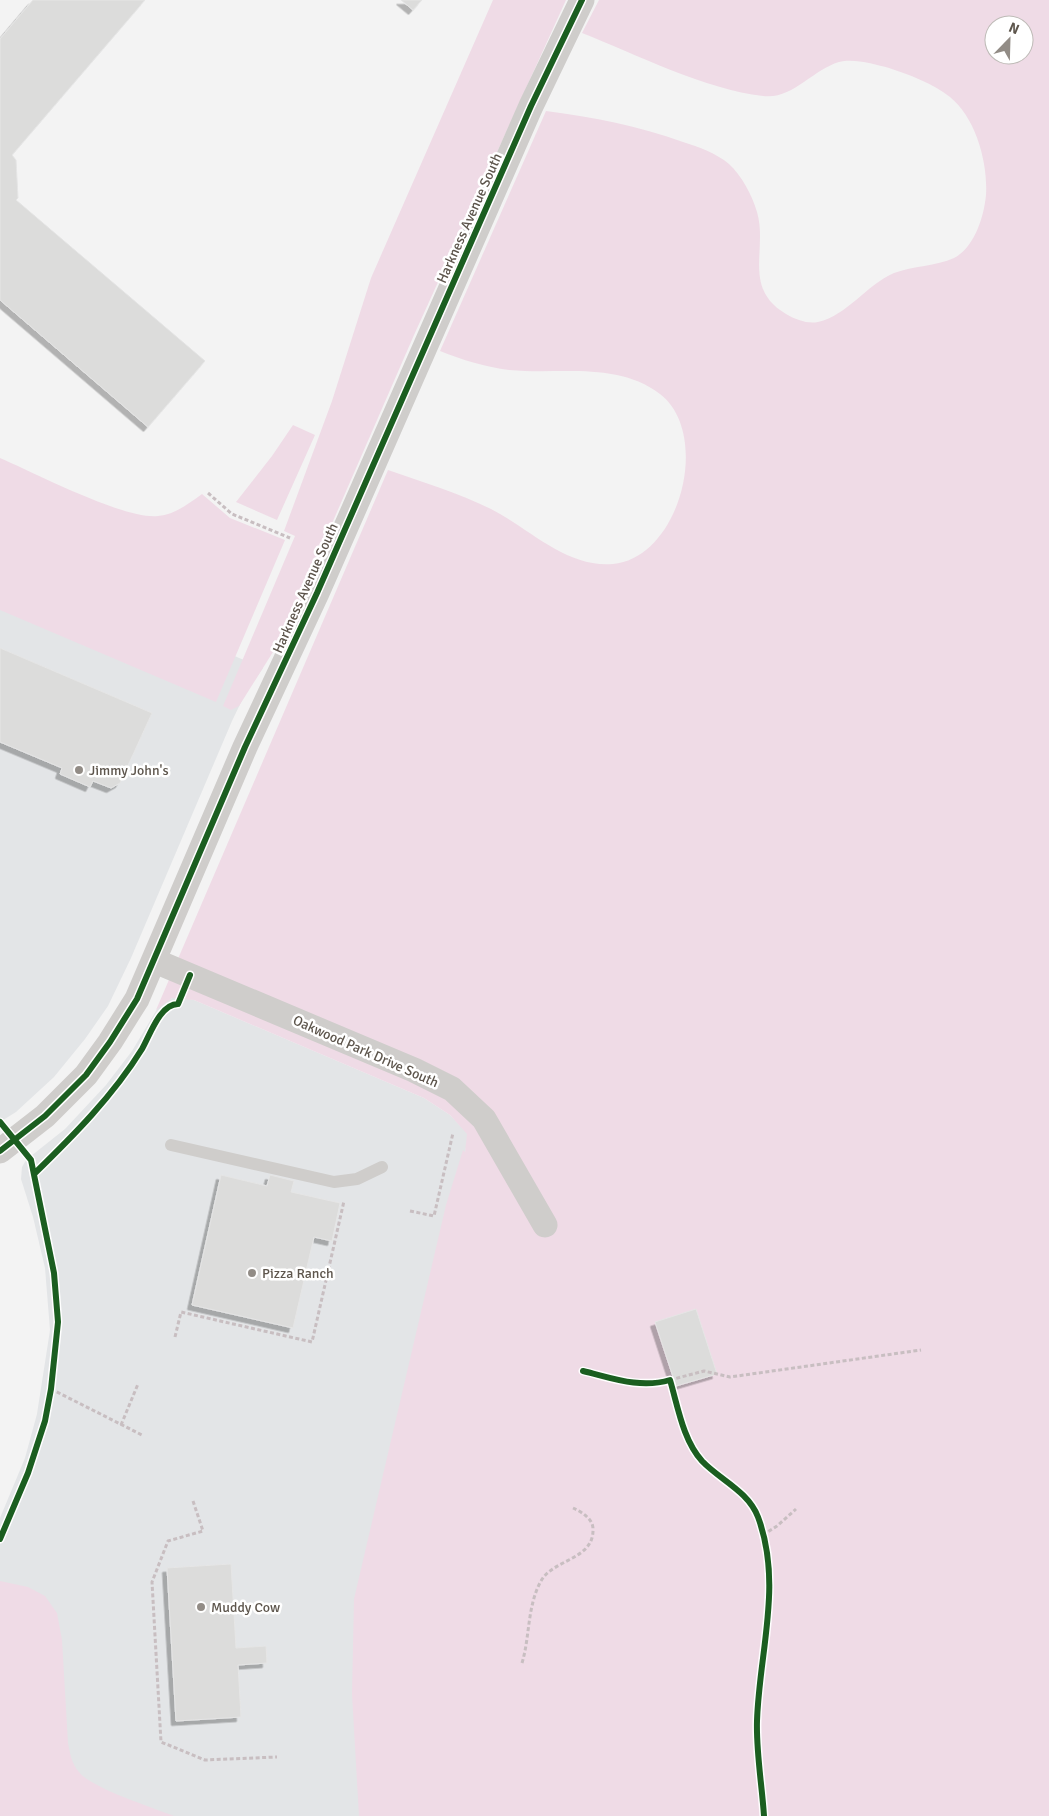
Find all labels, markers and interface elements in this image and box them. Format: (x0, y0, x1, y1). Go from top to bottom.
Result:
north arrow (984, 15, 1034, 65)
text: N (1006, 19, 1022, 38)
street label: Harkness Avenue South (433, 150, 506, 286)
street label: Harkness Avenue South (269, 520, 342, 656)
place label: Jimmy John's (89, 762, 169, 779)
marker: Jimmy John's (73, 764, 85, 776)
street label: Oakwood Park Drive South (290, 1012, 441, 1091)
place label: Pizza Ranch (262, 1265, 334, 1282)
marker: Pizza Ranch (246, 1267, 258, 1279)
place label: Muddy Cow (211, 1599, 280, 1616)
marker: Muddy Cow (195, 1601, 207, 1613)

